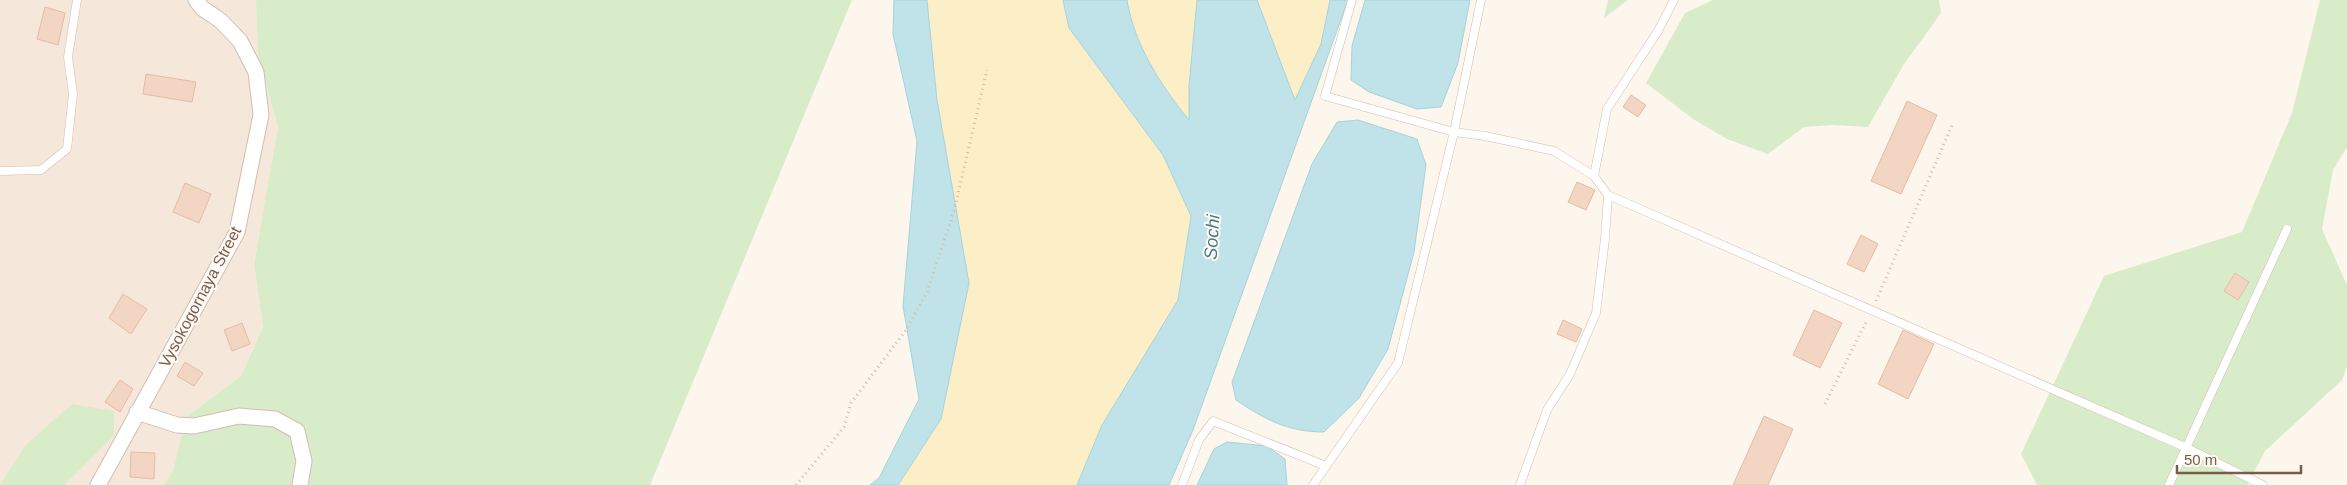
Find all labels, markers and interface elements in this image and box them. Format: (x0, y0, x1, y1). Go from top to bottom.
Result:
water label: Sochi (1200, 213, 1224, 260)
street label: Vysokogornaya Street (156, 223, 245, 370)
scale bar (2177, 442, 2301, 474)
text: 50 m (2184, 451, 2217, 468)

